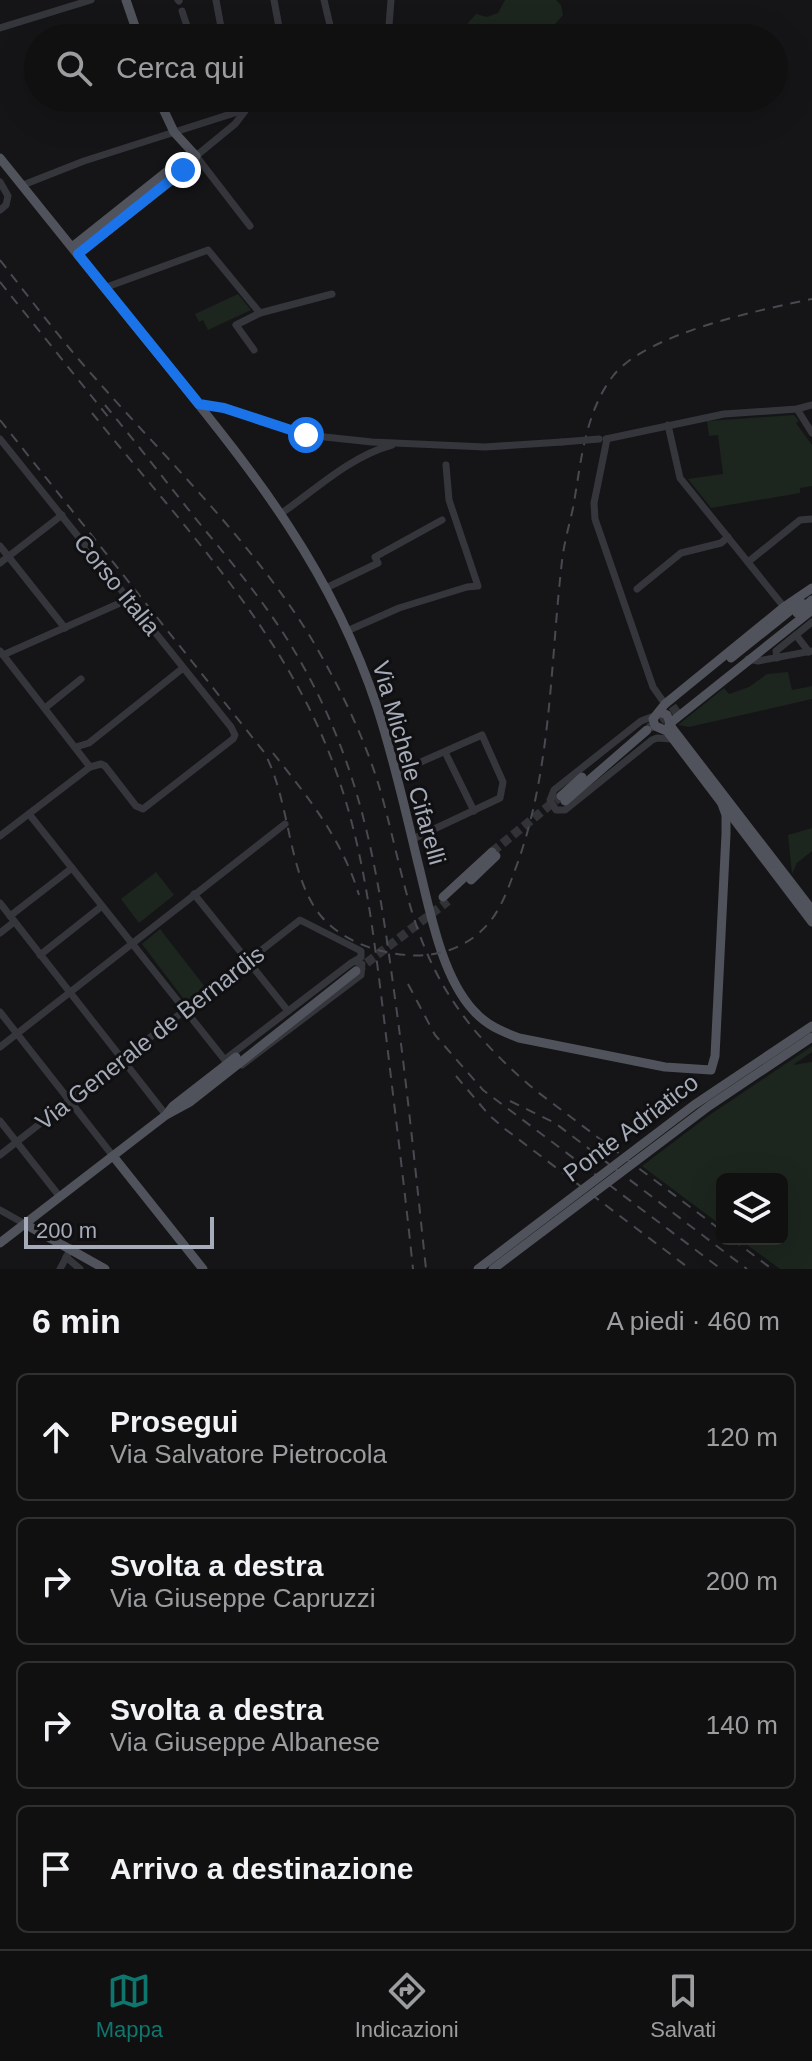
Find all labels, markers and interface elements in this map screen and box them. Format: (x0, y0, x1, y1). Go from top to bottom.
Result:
search box (24, 24, 788, 112)
icon: search (52, 46, 96, 90)
text: Cerca qui (116, 51, 244, 84)
route end (165, 152, 201, 188)
route start (288, 417, 324, 453)
street label: Corso Italia (69, 529, 166, 641)
street label: Via Michele Cifarelli (368, 658, 451, 868)
street label: Via Generale de Bernardis (30, 940, 269, 1135)
street label: Ponte Adriatico (558, 1068, 703, 1187)
map controls (716, 1173, 788, 1245)
button: layers (716, 1173, 788, 1245)
scale bar (24, 1213, 214, 1249)
text: 200 m (36, 1218, 97, 1243)
text: 6 min (32, 1302, 121, 1340)
text: A piedi · 460 m (607, 1306, 780, 1336)
text: Prosegui (110, 1405, 238, 1438)
icon: ahead (34, 1415, 78, 1459)
text: 120 m (706, 1422, 778, 1452)
text: Via Salvatore Pietrocola (110, 1439, 387, 1469)
text: Svolta a destra (110, 1549, 323, 1582)
icon: right (34, 1559, 78, 1603)
text: 200 m (706, 1566, 778, 1596)
text: Via Giuseppe Capruzzi (110, 1583, 375, 1613)
text: Svolta a destra (110, 1693, 323, 1726)
icon: right (34, 1703, 78, 1747)
text: 140 m (706, 1710, 778, 1740)
text: Via Giuseppe Albanese (110, 1727, 380, 1757)
icon: arrive (34, 1847, 78, 1891)
text: Arrivo a destinazione (110, 1852, 413, 1885)
tab: Mappa (96, 1969, 163, 2043)
tab: Indicazioni (355, 1969, 459, 2043)
tab: Salvati (650, 1969, 716, 2043)

